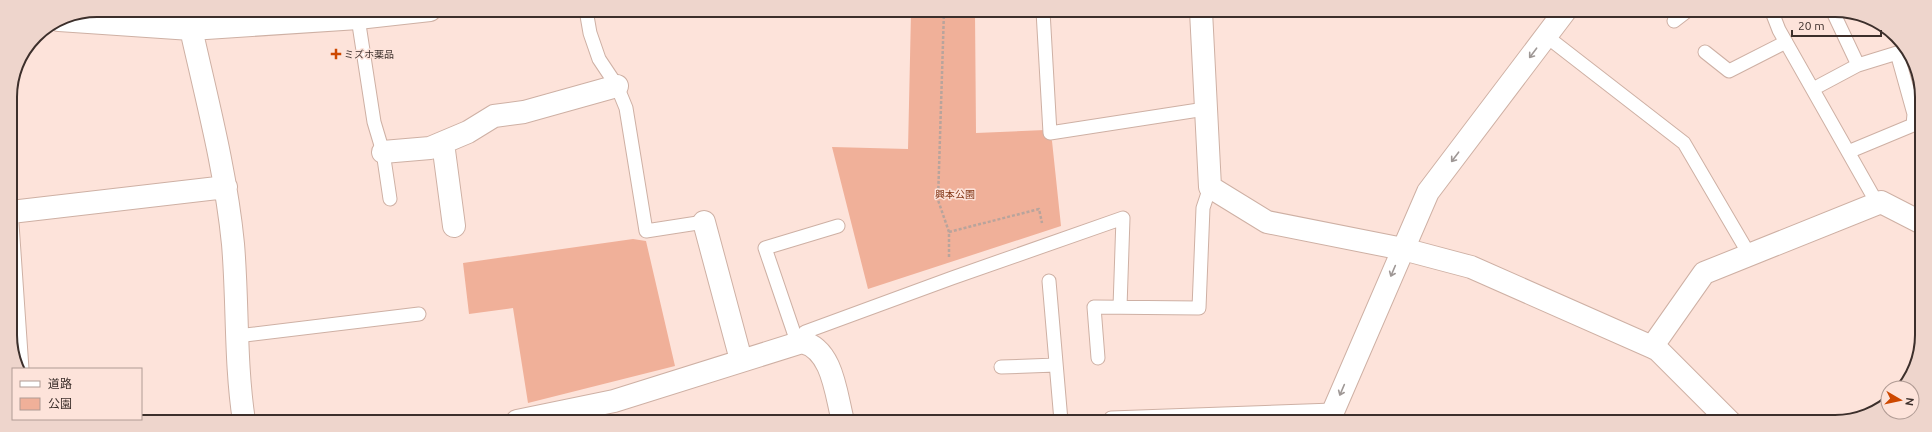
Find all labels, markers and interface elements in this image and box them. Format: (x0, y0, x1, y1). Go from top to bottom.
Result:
scale bar (1792, 12, 1881, 38)
text: 20 m (1798, 19, 1825, 32)
one-way arrow (1529, 48, 1537, 59)
marker: ミズホ薬品 (331, 49, 341, 59)
place label: ミズホ薬品 (344, 49, 394, 60)
one-way arrow (1450, 151, 1459, 162)
park label: 興本公園 (935, 189, 975, 200)
one-way arrow (1389, 264, 1397, 276)
legend (12, 368, 142, 420)
text: 道路 (48, 377, 72, 390)
north arrow (1880, 380, 1920, 420)
one-way arrow (1338, 384, 1345, 396)
text: 公園 (48, 397, 72, 410)
text: N (1903, 397, 1916, 407)

